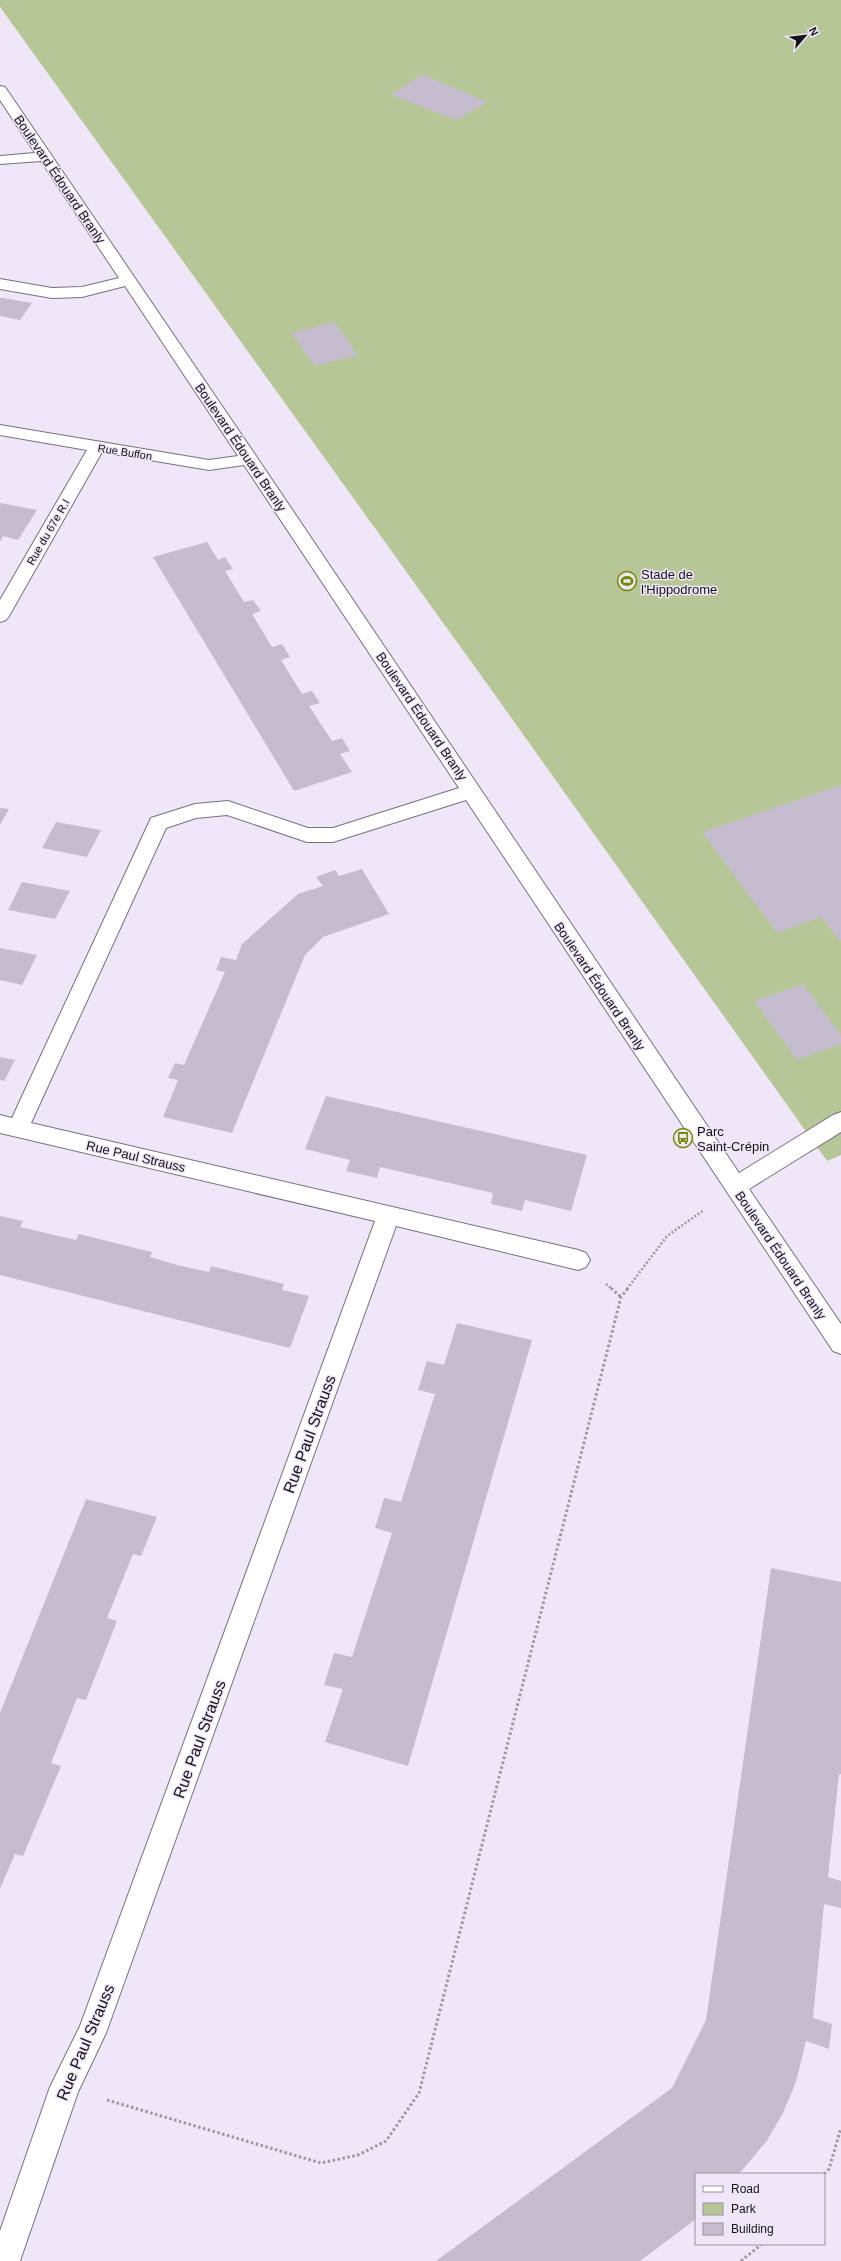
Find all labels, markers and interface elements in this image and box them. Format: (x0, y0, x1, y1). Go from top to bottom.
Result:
north arrow (785, 16, 825, 56)
text: N (807, 25, 821, 38)
street label: Boulevard Édouard Branly (11, 112, 109, 247)
street label: Boulevard Édouard Branly (192, 380, 290, 515)
street label: Rue Buffon (97, 442, 153, 462)
street label: Rue du 67e R.I (24, 497, 72, 567)
place label: Stade de l'Hippodrome (641, 567, 717, 597)
sports icon: Stade de l'Hippodrome (616, 570, 638, 592)
street label: Boulevard Édouard Branly (373, 649, 471, 784)
street label: Boulevard Édouard Branly (551, 919, 649, 1054)
place label: Parc Saint-Crépin (697, 1124, 769, 1154)
bus stop icon: Parc Saint-Crépin (672, 1127, 694, 1149)
street label: Rue Paul Strauss (85, 1138, 187, 1175)
street label: Boulevard Édouard Branly (732, 1188, 830, 1323)
street label: Rue Paul Strauss (280, 1373, 339, 1496)
street label: Rue Paul Strauss (170, 1678, 229, 1801)
street label: Rue Paul Strauss (53, 1982, 118, 2103)
legend (695, 2173, 825, 2245)
text: Road (731, 2182, 760, 2196)
text: Park (731, 2202, 757, 2216)
text: Building (731, 2222, 774, 2236)

